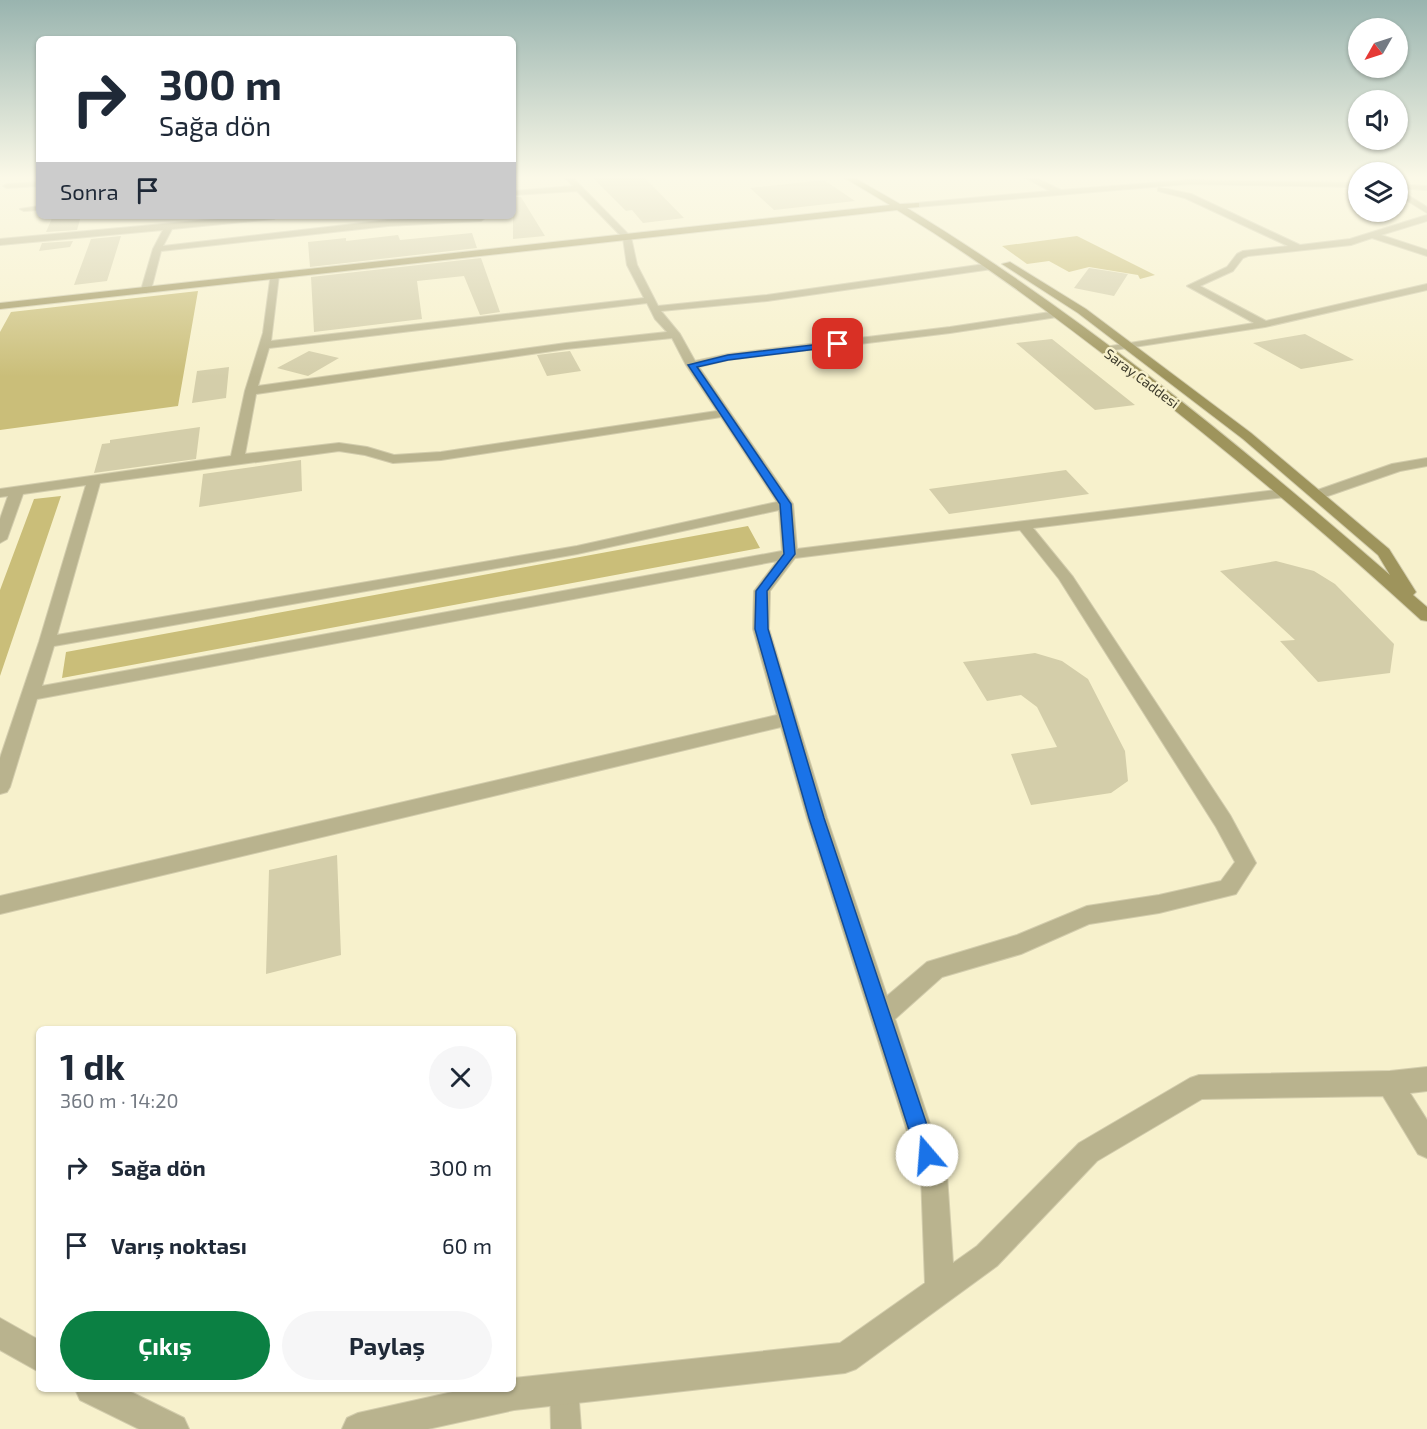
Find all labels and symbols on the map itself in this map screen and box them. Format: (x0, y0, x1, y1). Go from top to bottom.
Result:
north arrow (1348, 18, 1408, 78)
pin (812, 318, 863, 369)
street label: Saray Caddesi (1101, 344, 1183, 412)
position arrow (895, 1123, 959, 1187)

